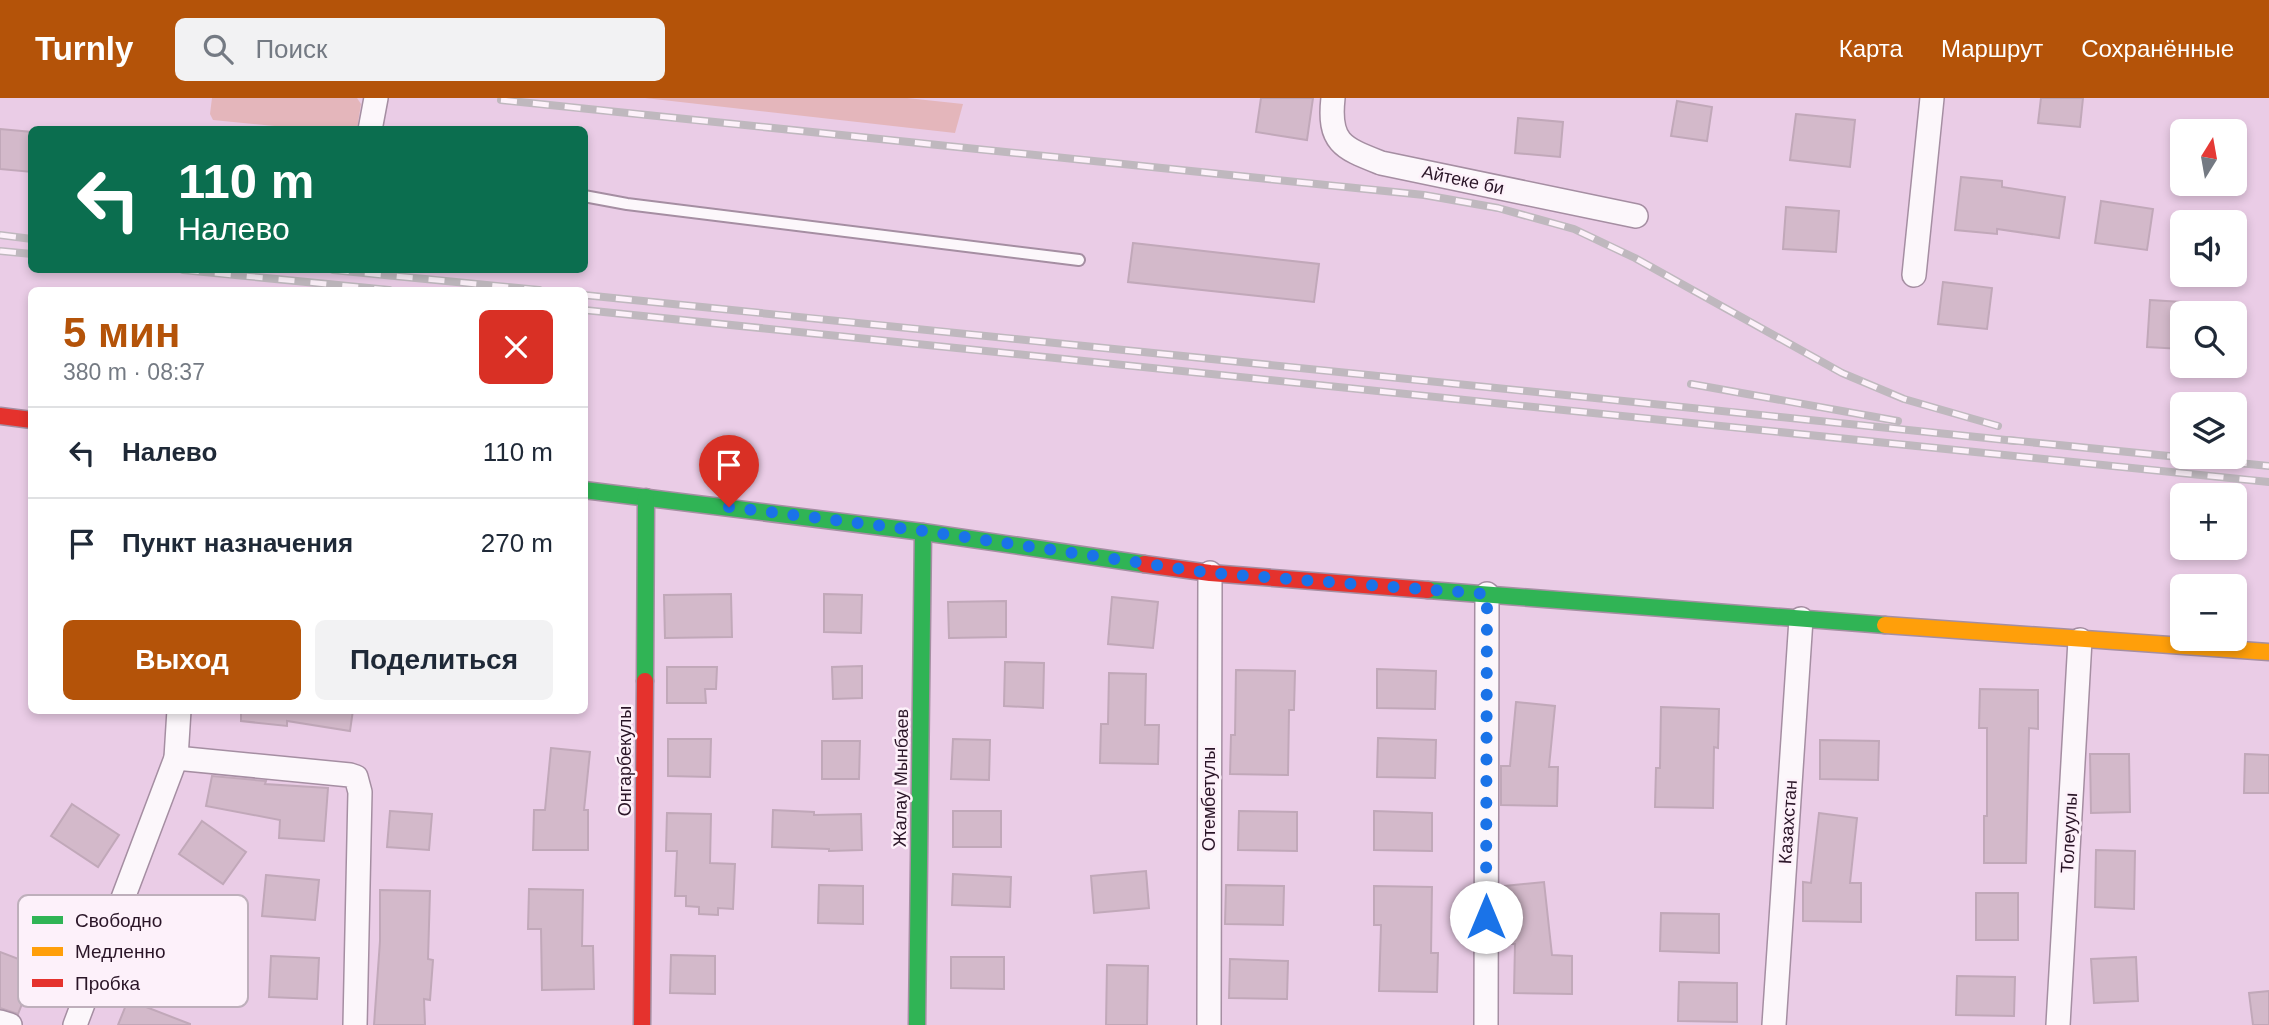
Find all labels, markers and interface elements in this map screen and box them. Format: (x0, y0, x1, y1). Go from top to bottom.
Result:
search box (175, 18, 665, 81)
text: Turnly (35, 30, 133, 67)
icon: search (199, 30, 237, 68)
text: Поиск (255, 34, 327, 64)
text: Карта (1839, 35, 1903, 62)
text: Маршрут (1941, 35, 2043, 62)
text: Сохранённые (2081, 35, 2234, 62)
north arrow (2170, 119, 2247, 196)
map controls (2170, 119, 2247, 651)
icon: left (63, 154, 154, 245)
text: 110 m (178, 154, 314, 208)
street label: Айтеке би (1420, 162, 1506, 198)
button: sound (2170, 210, 2247, 287)
text: Налево (178, 211, 290, 247)
button: search (2170, 301, 2247, 378)
text: 5 мин (63, 309, 180, 356)
button: close (479, 310, 553, 384)
text: 380 m · 08:37 (63, 359, 205, 385)
button: layers (2170, 392, 2247, 469)
icon: left (63, 434, 101, 472)
pin (699, 435, 759, 507)
text: Налево (122, 437, 217, 467)
text: 110 m (483, 437, 553, 467)
icon: arrive (710, 446, 748, 484)
button: + (2170, 483, 2247, 560)
icon: arrive (63, 525, 101, 563)
text: Пункт назначения (122, 528, 353, 558)
text: 270 m (481, 528, 553, 558)
button: − (2170, 574, 2247, 651)
button: Выход (63, 620, 301, 700)
button: Поделиться (315, 620, 553, 700)
street label: Онгарбекулы (615, 706, 635, 816)
street label: Жалау Мынбаев (890, 709, 912, 847)
street label: Отембетулы (1199, 747, 1219, 851)
street label: Казахстан (1775, 779, 1801, 865)
street label: Толеуулы (2057, 792, 2081, 874)
position arrow (1449, 880, 1523, 954)
legend (18, 895, 248, 1007)
text: Свободно (75, 910, 162, 931)
text: Медленно (75, 941, 165, 962)
text: Пробка (75, 973, 140, 994)

